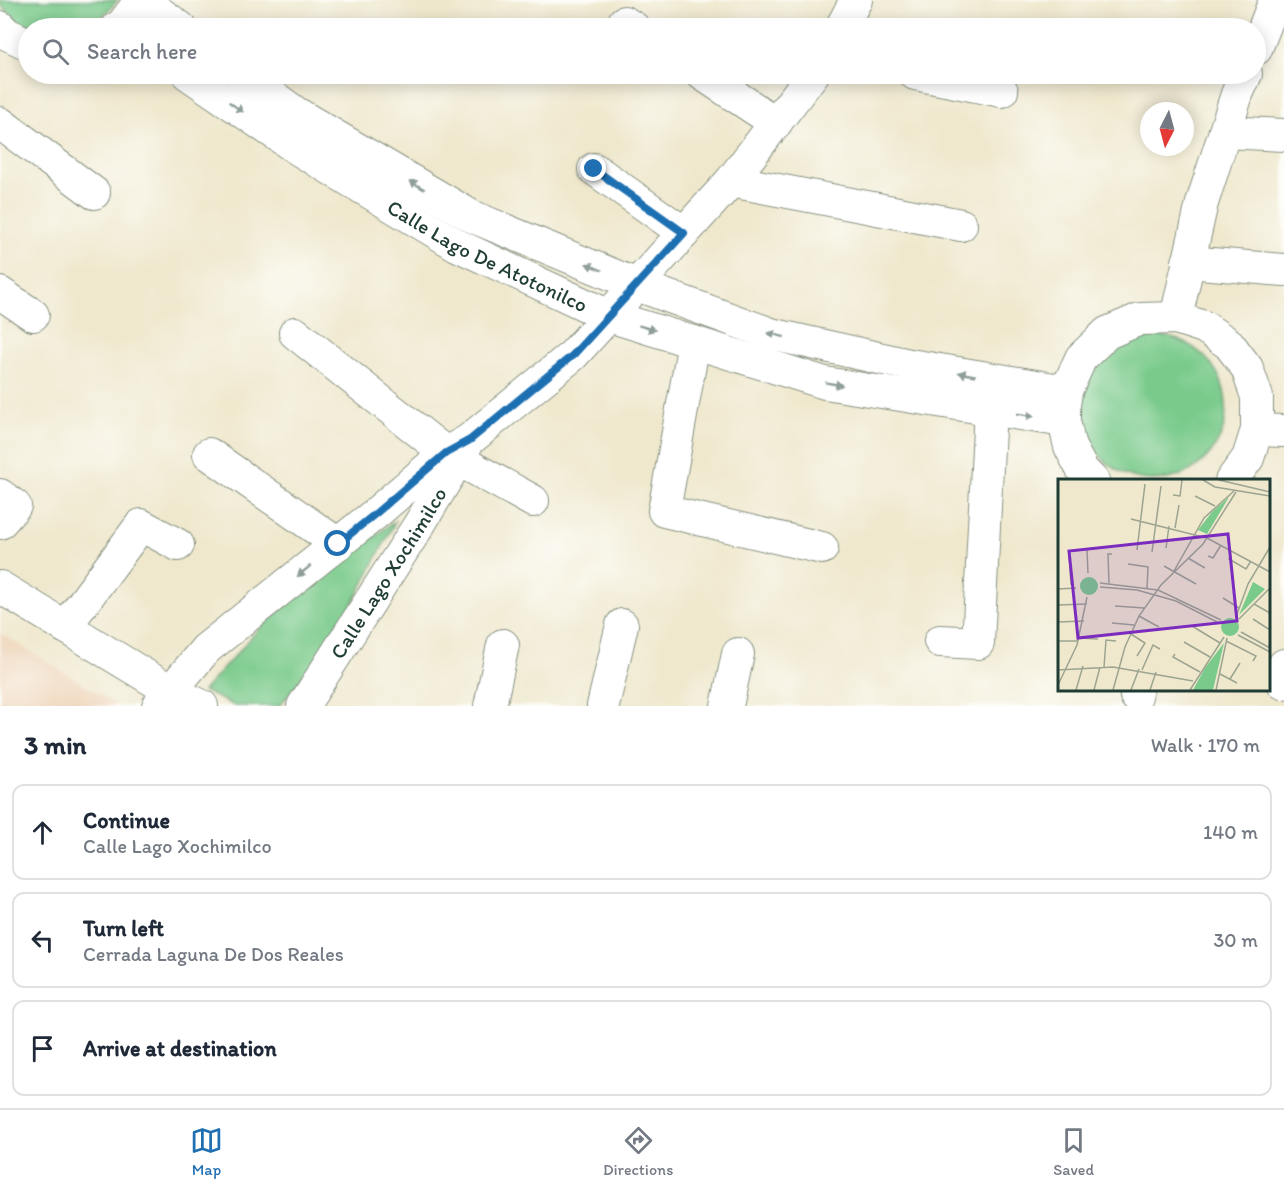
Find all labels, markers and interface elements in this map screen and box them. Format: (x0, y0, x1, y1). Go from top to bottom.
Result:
search box (18, 18, 1266, 84)
icon: search (39, 35, 72, 68)
text: Search here (87, 38, 197, 65)
one-way arrow (228, 101, 244, 113)
north arrow (1140, 102, 1194, 156)
route end (580, 155, 606, 181)
one-way arrow (409, 179, 425, 190)
street label: Calle Lago De Atotonilco (383, 194, 592, 317)
one-way arrow (584, 262, 602, 272)
one-way arrow (638, 324, 656, 333)
one-way arrow (767, 330, 785, 339)
one-way arrow (958, 369, 977, 378)
one-way arrow (824, 380, 843, 389)
one-way arrow (1017, 411, 1036, 420)
inset map (1058, 479, 1269, 691)
street label: Calle Lago Xochimilco (324, 482, 451, 663)
route start (324, 530, 350, 556)
one-way arrow (296, 565, 311, 577)
text: 3 min (24, 729, 86, 761)
text: Walk · 170 m (1151, 733, 1260, 757)
text: Continue (83, 807, 170, 834)
icon: ahead (26, 816, 59, 849)
text: 140 m (1203, 820, 1258, 844)
text: Calle Lago Xochimilco (83, 834, 272, 858)
text: Turn left (83, 915, 164, 942)
icon: left (26, 924, 59, 957)
text: 30 m (1213, 928, 1258, 952)
text: Cerrada Laguna De Dos Reales (83, 942, 344, 966)
icon: arrive (26, 1032, 59, 1065)
text: Arrive at destination (83, 1035, 277, 1062)
tab: Map (190, 1124, 223, 1179)
tab: Directions (603, 1124, 673, 1179)
tab: Saved (1053, 1124, 1094, 1179)

